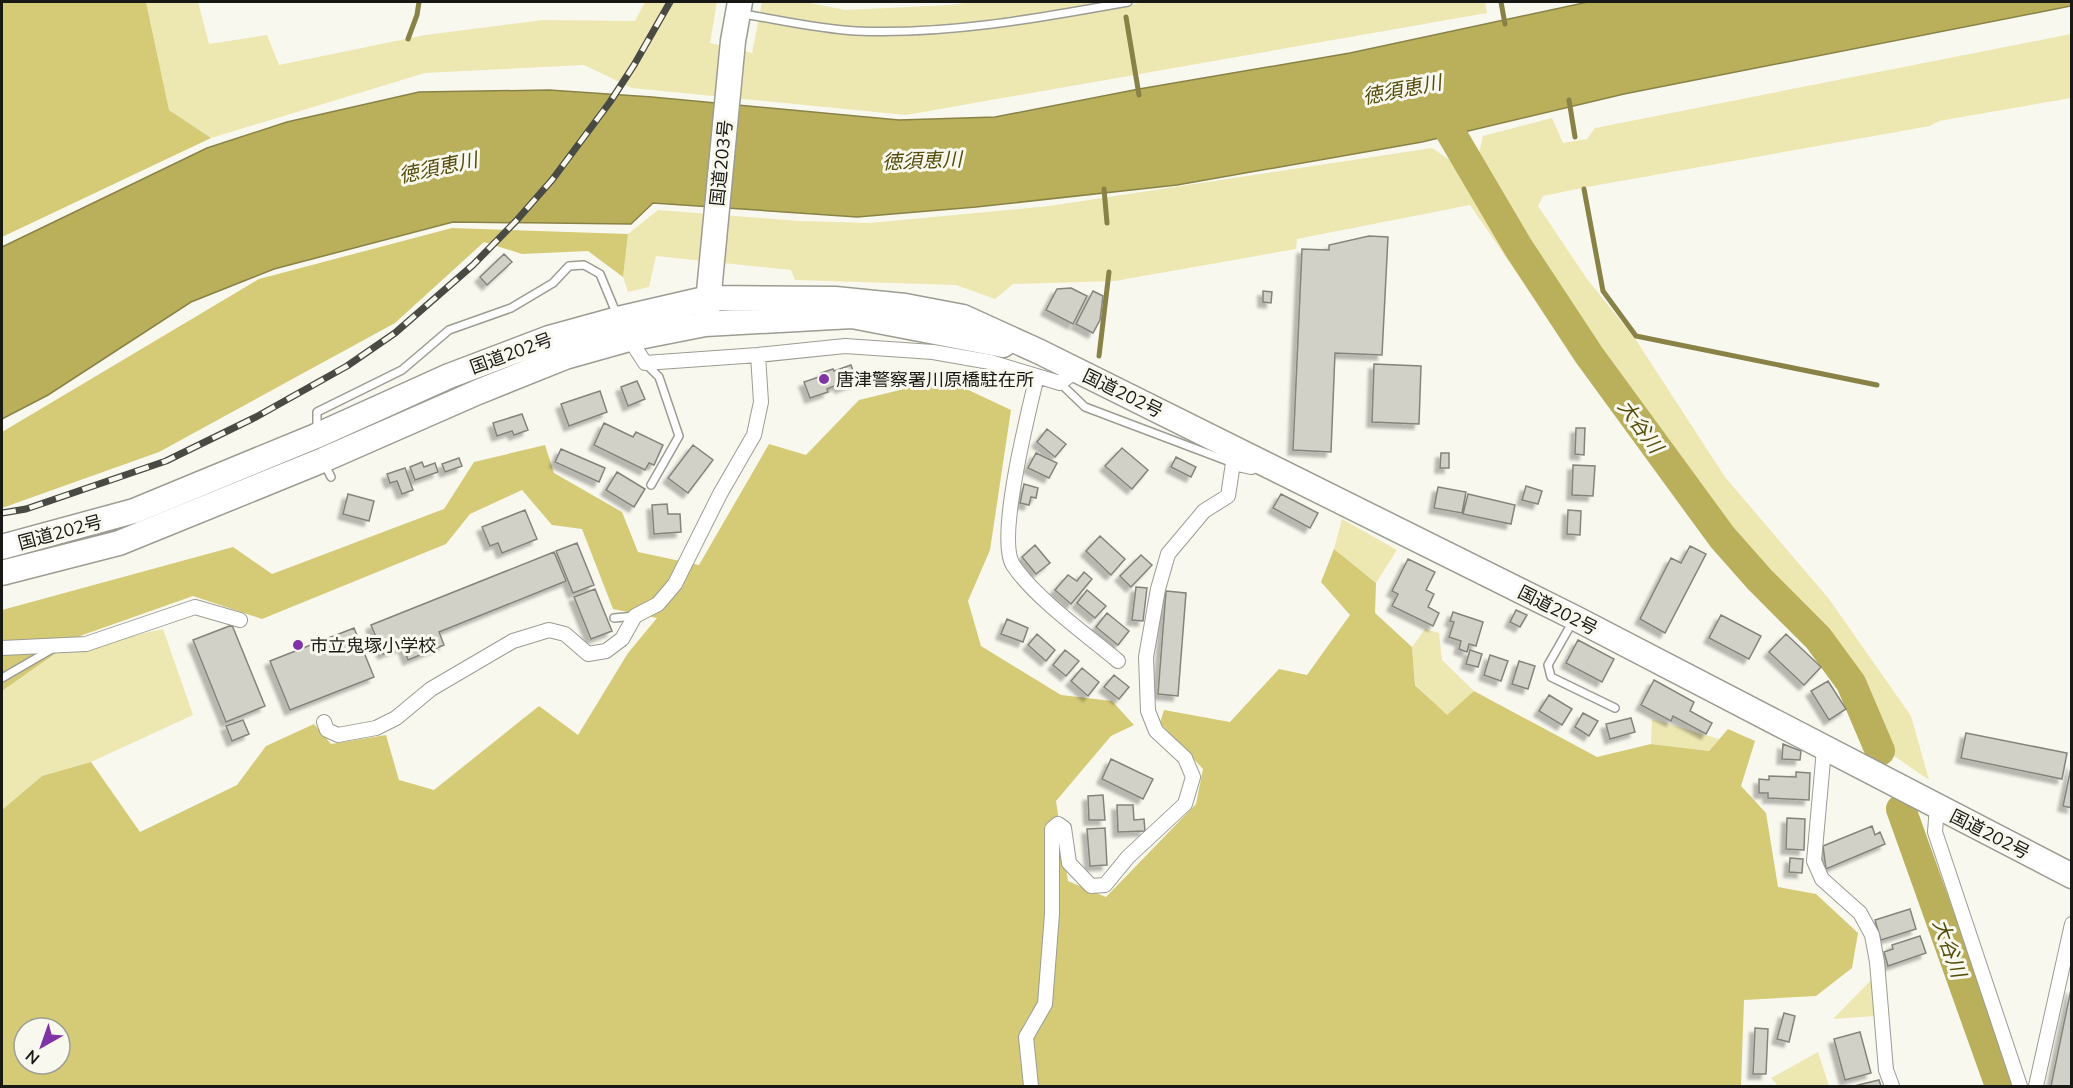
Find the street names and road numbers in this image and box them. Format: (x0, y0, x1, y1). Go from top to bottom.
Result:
street label: 国道203号 (705, 119, 737, 207)
street label: 国道202号 (466, 327, 556, 379)
street label: 国道202号 (1079, 364, 1167, 422)
street label: 国道202号 (15, 510, 105, 554)
street label: 国道202号 (1514, 580, 1602, 640)
street label: 国道202号 (1946, 804, 2034, 864)

